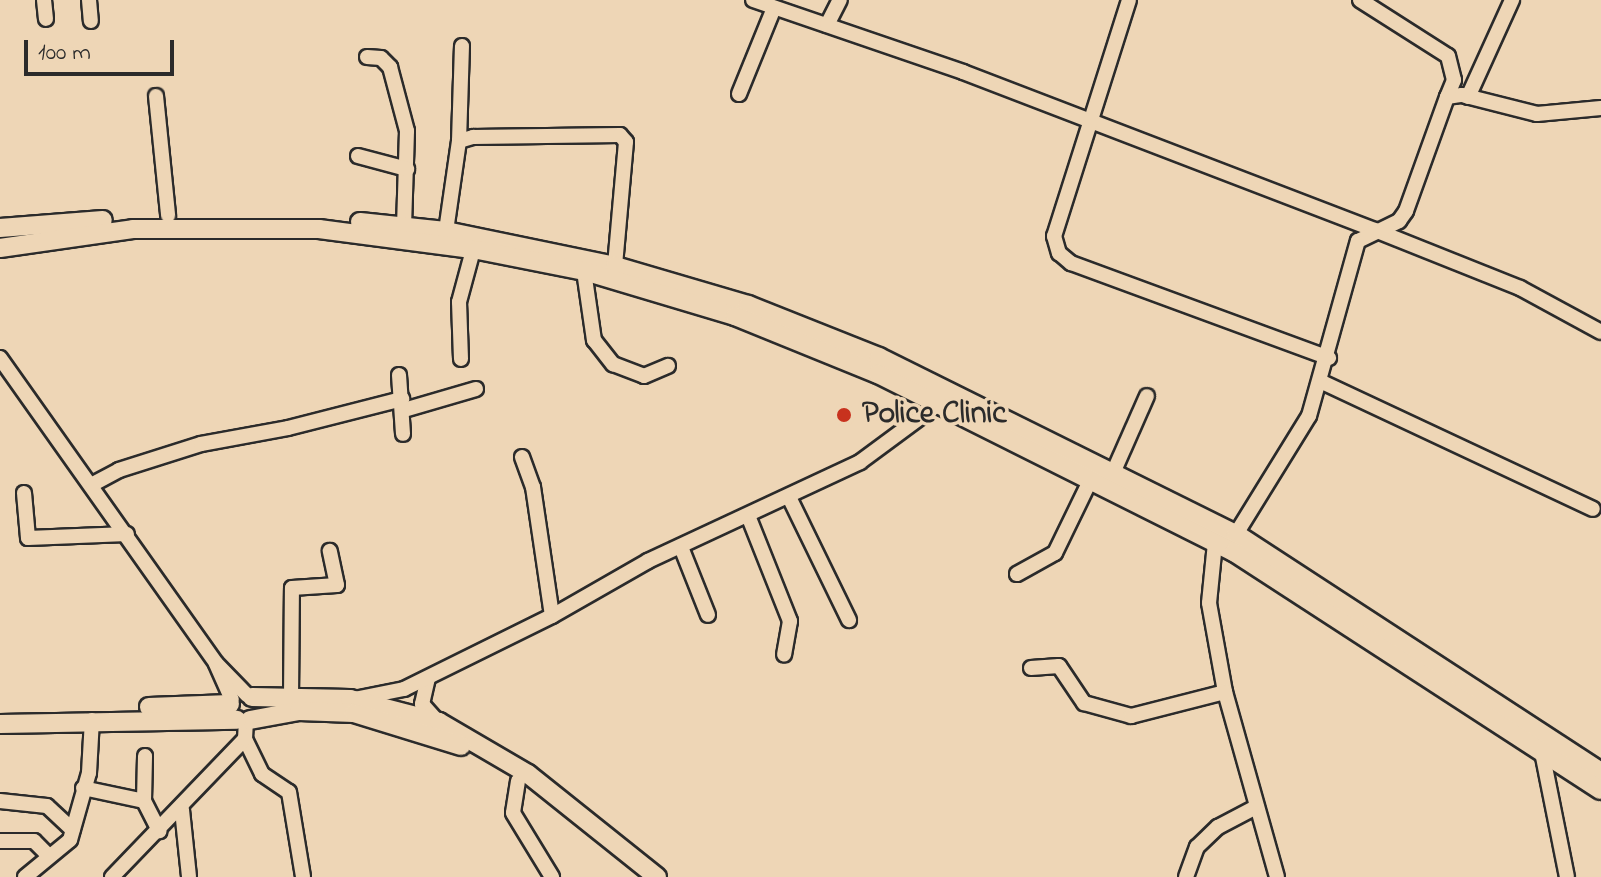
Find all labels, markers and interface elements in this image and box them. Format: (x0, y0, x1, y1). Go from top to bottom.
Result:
scale bar (28, 24, 178, 74)
text: 100 m (38, 36, 91, 71)
place label: Police Clinic (862, 396, 1006, 434)
marker: Police Clinic (833, 404, 855, 426)

